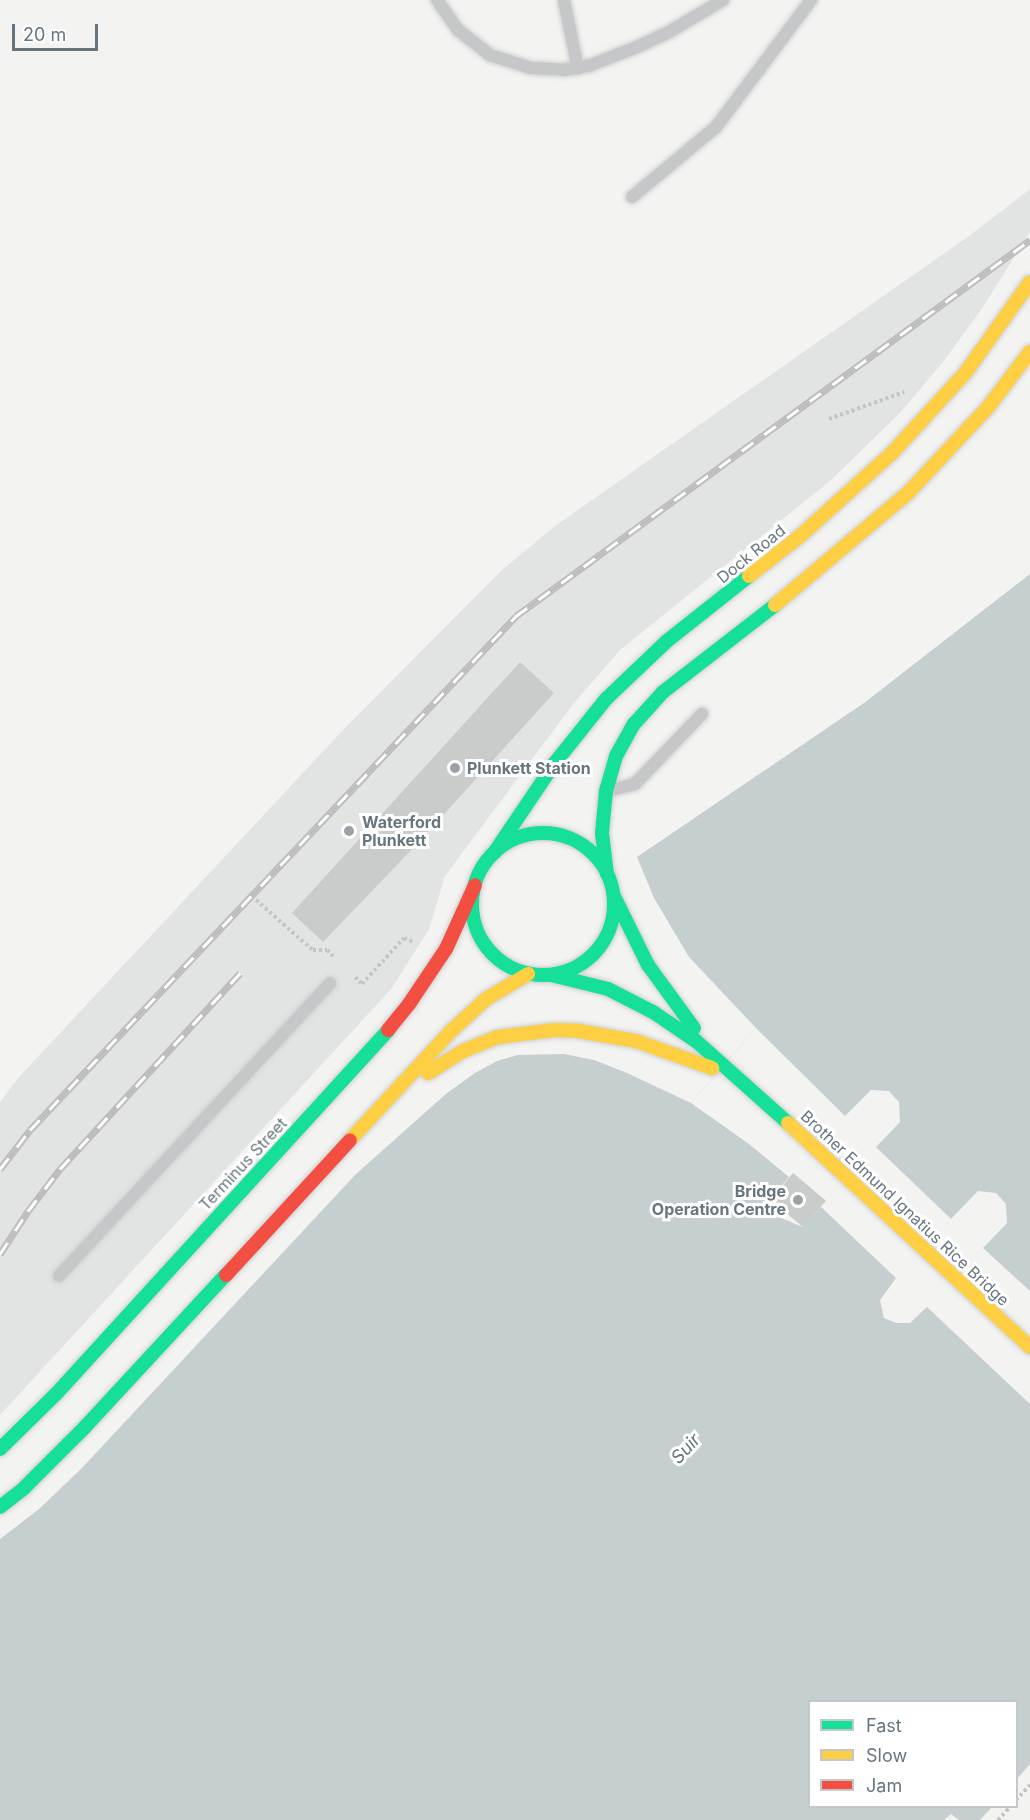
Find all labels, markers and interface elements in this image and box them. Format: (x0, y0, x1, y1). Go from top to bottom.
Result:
scale bar (15, 12, 100, 50)
text: 20 m (23, 24, 66, 45)
street label: Dock Road (713, 521, 789, 587)
place label: Plunkett Station (467, 758, 591, 778)
marker: Plunkett Station (448, 761, 462, 775)
place label: Waterford Plunkett (362, 812, 441, 850)
marker: Waterford Plunkett (340, 822, 358, 840)
street label: Brother Edmund Ignatius Rice Bridge (797, 1106, 1013, 1310)
street label: Terminus Street (195, 1114, 291, 1214)
place label: Bridge Operation Centre (652, 1181, 786, 1219)
marker: Bridge Operation Centre (791, 1193, 805, 1207)
water label: Suir (667, 1429, 705, 1469)
legend (808, 1700, 1018, 1808)
text: Fast (866, 1715, 902, 1736)
text: Slow (866, 1745, 907, 1766)
text: Jam (866, 1775, 902, 1796)

